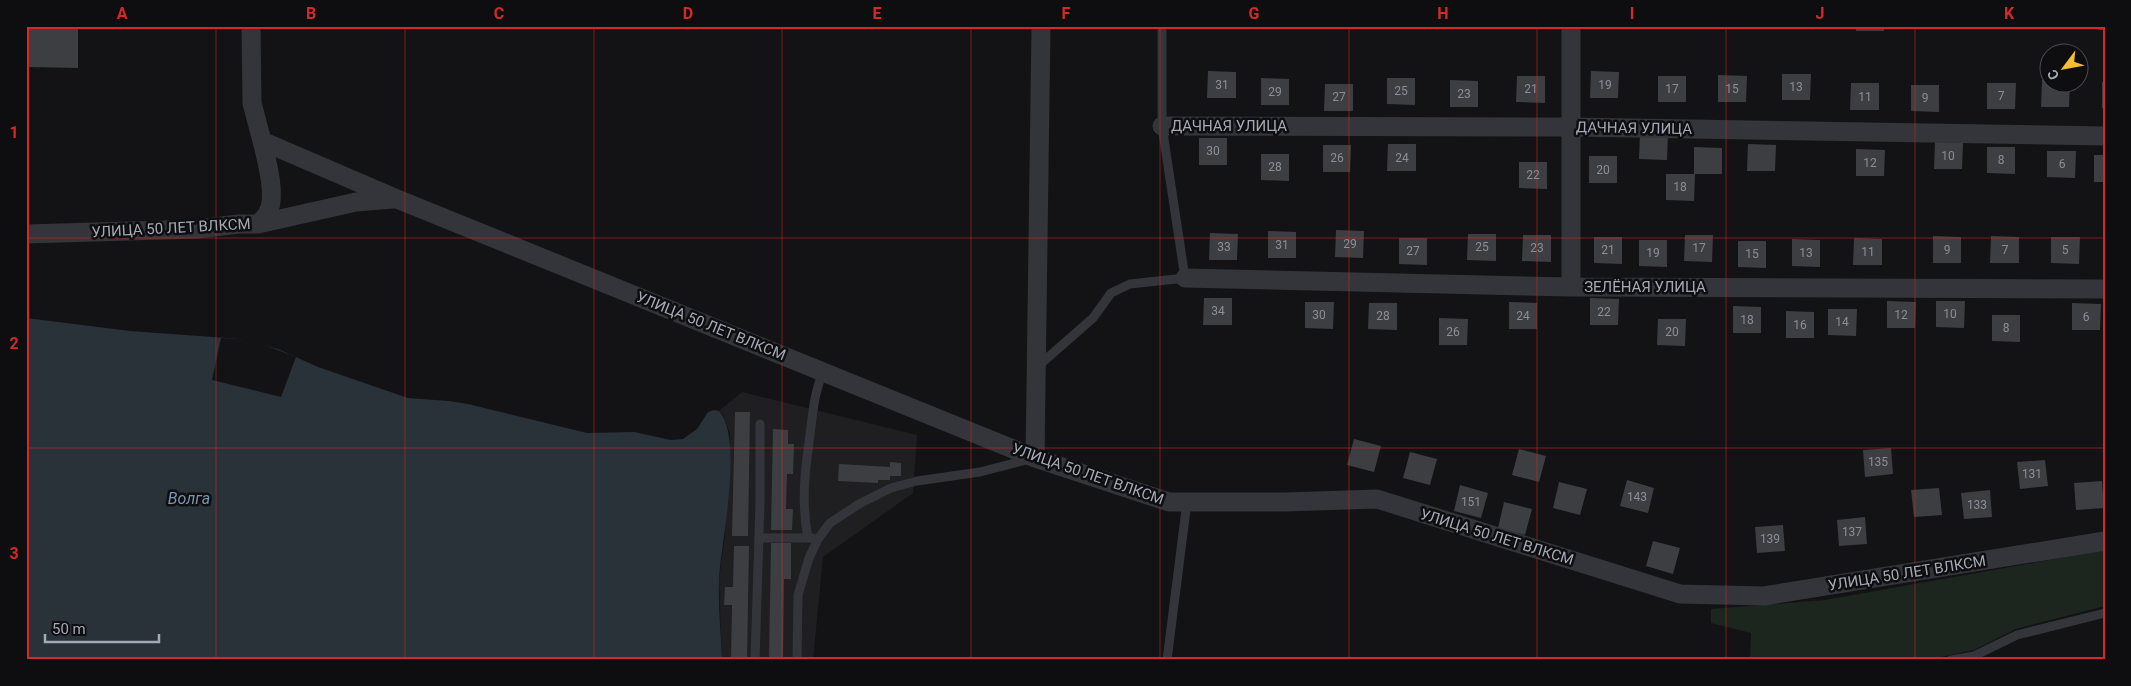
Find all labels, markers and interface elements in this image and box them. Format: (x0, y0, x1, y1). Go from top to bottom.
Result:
text: A (117, 4, 128, 23)
text: B (306, 4, 316, 23)
text: C (494, 4, 504, 23)
text: D (683, 4, 693, 23)
text: E (873, 4, 882, 23)
text: F (1062, 4, 1071, 23)
text: G (1249, 4, 1260, 23)
text: H (1437, 4, 1449, 23)
text: I (1630, 4, 1634, 23)
text: J (1816, 4, 1824, 23)
text: K (2004, 4, 2015, 23)
north arrow (2038, 42, 2088, 92)
text: С (2044, 67, 2062, 83)
house number: 31 (1215, 78, 1229, 92)
house number: 19 (1598, 78, 1612, 92)
house number: 13 (1789, 80, 1803, 94)
house number: 21 (1524, 82, 1538, 96)
house number: 17 (1665, 82, 1679, 96)
house number: 15 (1725, 82, 1739, 96)
house number: 25 (1394, 84, 1408, 98)
house number: 29 (1268, 85, 1282, 99)
house number: 23 (1457, 87, 1471, 101)
house number: 7 (1998, 89, 2005, 103)
house number: 27 (1332, 90, 1346, 104)
house number: 11 (1858, 90, 1872, 104)
house number: 9 (1922, 91, 1928, 105)
street label: ДАЧНАЯ УЛИЦА (1171, 117, 1287, 135)
street label: ДАЧНАЯ УЛИЦА (1576, 118, 1692, 138)
text: 1 (9, 123, 19, 142)
house number: 30 (1206, 144, 1220, 158)
house number: 10 (1941, 149, 1955, 163)
house number: 26 (1330, 151, 1344, 165)
house number: 24 (1395, 151, 1409, 165)
house number: 8 (1998, 153, 2005, 167)
house number: 12 (1863, 156, 1877, 170)
house number: 6 (2059, 157, 2066, 171)
house number: 28 (1268, 160, 1282, 174)
house number: 20 (1596, 163, 1610, 177)
house number: 22 (1526, 168, 1540, 182)
house number: 18 (1673, 180, 1687, 194)
street label: УЛИЦА 50 ЛЕТ ВЛКСМ (91, 215, 251, 241)
house number: 29 (1343, 237, 1357, 251)
house number: 31 (1275, 238, 1289, 252)
house number: 33 (1217, 240, 1231, 254)
house number: 25 (1475, 240, 1489, 254)
house number: 23 (1530, 241, 1544, 255)
house number: 17 (1692, 241, 1706, 255)
house number: 21 (1601, 243, 1615, 257)
house number: 9 (1944, 243, 1950, 257)
house number: 7 (2002, 243, 2009, 257)
house number: 5 (2062, 243, 2069, 257)
house number: 27 (1406, 244, 1420, 258)
house number: 11 (1861, 245, 1875, 259)
house number: 19 (1646, 246, 1660, 260)
house number: 13 (1799, 246, 1813, 260)
house number: 15 (1745, 247, 1759, 261)
street label: ЗЕЛЁНАЯ УЛИЦА (1584, 278, 1706, 296)
street label: УЛИЦА 50 ЛЕТ ВЛКСМ (634, 288, 788, 364)
house number: 34 (1211, 304, 1225, 318)
house number: 22 (1597, 305, 1611, 319)
house number: 10 (1943, 307, 1957, 321)
house number: 30 (1312, 308, 1326, 322)
house number: 12 (1894, 308, 1908, 322)
house number: 28 (1376, 309, 1390, 323)
house number: 24 (1516, 309, 1530, 323)
house number: 6 (2083, 310, 2090, 324)
house number: 18 (1740, 313, 1754, 327)
house number: 14 (1835, 315, 1849, 329)
house number: 16 (1793, 318, 1807, 332)
house number: 8 (2003, 321, 2010, 335)
house number: 26 (1446, 325, 1460, 339)
house number: 20 (1665, 325, 1679, 339)
text: 2 (9, 334, 19, 353)
street label: УЛИЦА 50 ЛЕТ ВЛКСМ (1010, 440, 1166, 508)
house number: 135 (1868, 455, 1888, 469)
house number: 131 (2022, 467, 2042, 481)
water label: Волга (168, 489, 210, 508)
house number: 143 (1627, 490, 1647, 504)
house number: 151 (1461, 495, 1481, 509)
house number: 133 (1967, 498, 1987, 512)
street label: УЛИЦА 50 ЛЕТ ВЛКСМ (1418, 505, 1576, 569)
house number: 137 (1842, 525, 1862, 539)
house number: 139 (1760, 532, 1780, 546)
text: 3 (9, 544, 19, 563)
street label: УЛИЦА 50 ЛЕТ ВЛКСМ (1827, 552, 1987, 594)
scale bar (45, 611, 159, 643)
text: 50 m (52, 620, 86, 638)

